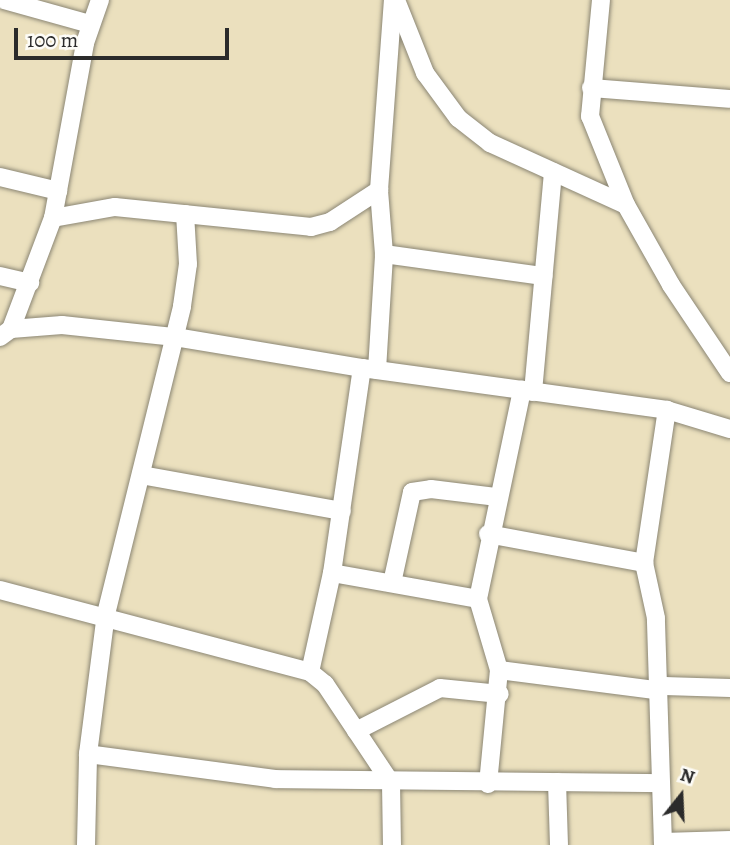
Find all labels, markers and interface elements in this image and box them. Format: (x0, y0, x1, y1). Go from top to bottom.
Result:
scale bar (18, 14, 233, 58)
text: 100 m (27, 26, 78, 54)
north arrow (646, 761, 716, 831)
text: N (677, 762, 698, 791)

